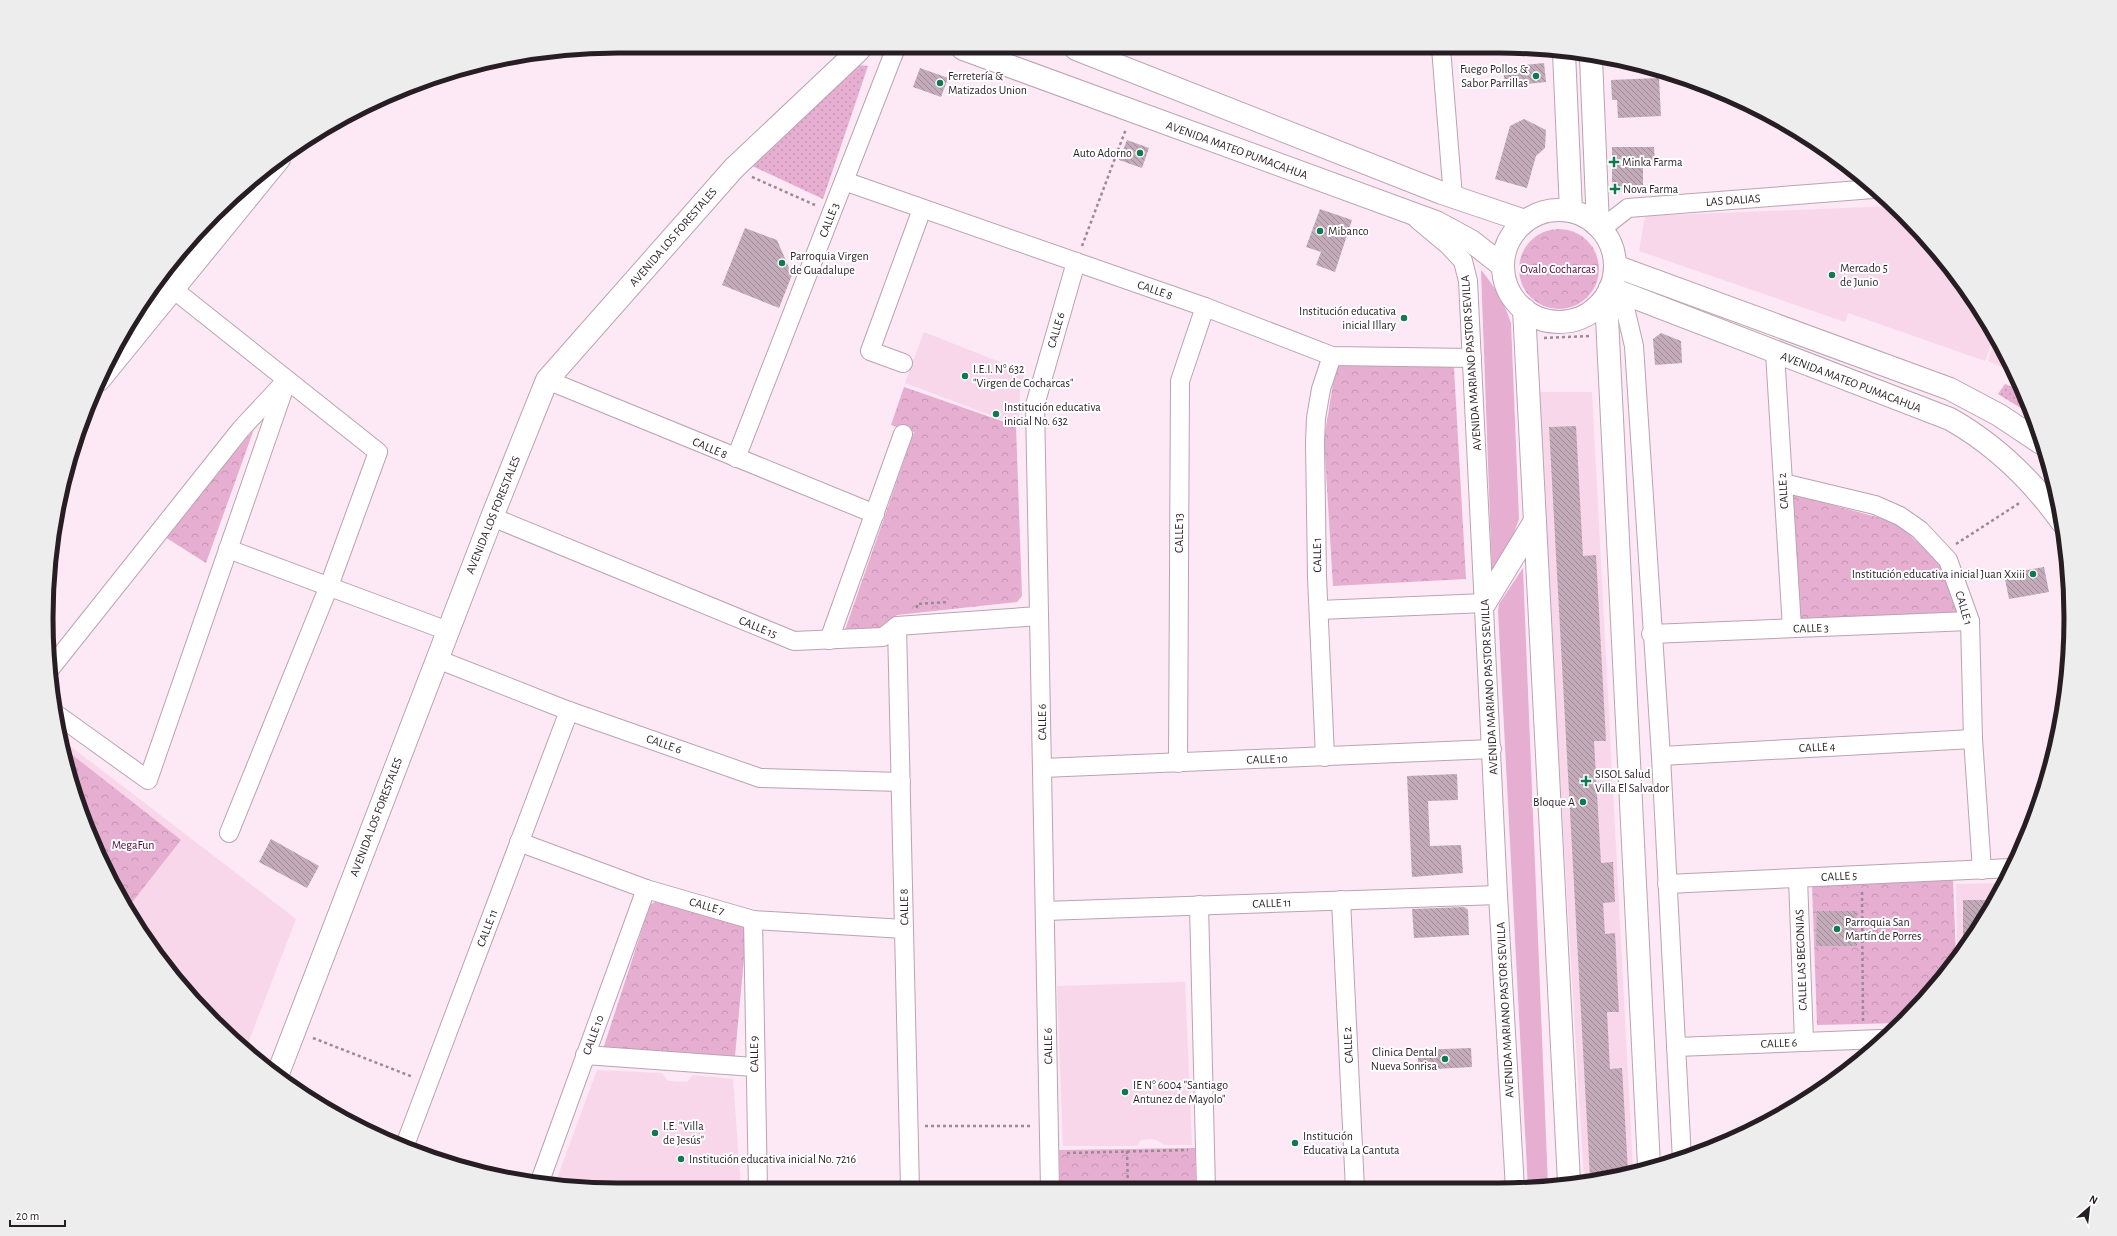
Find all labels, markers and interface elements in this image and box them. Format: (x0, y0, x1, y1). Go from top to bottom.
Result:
place label: Fuego Pollos & Sabor Parrillas (1460, 63, 1529, 89)
place label: Ferretería & Matizados Union (948, 70, 1027, 96)
marker: Fuego Pollos & Sabor Parrillas (1531, 71, 1541, 81)
marker: Ferretería & Matizados Union (935, 78, 945, 88)
street label: AVENIDA MATEO PUMACAHUA (1165, 119, 1309, 181)
place label: Auto Adorno (1073, 147, 1132, 159)
marker: Auto Adorno (1135, 148, 1145, 158)
place label: Minka Farma (1622, 156, 1683, 168)
marker: Minka Farma (1609, 157, 1619, 167)
place label: Nova Farma (1623, 183, 1679, 195)
marker: Nova Farma (1610, 184, 1620, 194)
street label: AVENIDA LOS FORESTALES (627, 185, 719, 289)
street label: LAS DALIAS (1705, 192, 1761, 208)
street label: CALLE 3 (817, 201, 841, 239)
place label: Mibanco (1328, 225, 1369, 237)
marker: Mibanco (1315, 226, 1325, 236)
place label: Parroquia Virgen de Guadalupe (790, 250, 869, 276)
marker: Parroquia Virgen de Guadalupe (777, 258, 787, 268)
place label: Mercado 5 de Junio (1840, 262, 1888, 288)
park label: Ovalo Cocharcas (1520, 263, 1596, 275)
marker: Mercado 5 de Junio (1827, 270, 1837, 280)
street label: AVENIDA MARIANO PASTOR SEVILLA (1459, 275, 1483, 451)
street label: CALLE 8 (1136, 278, 1175, 302)
place label: Institución educativa inicial Illary (1299, 305, 1396, 332)
street label: CALLE 6 (1045, 310, 1067, 349)
marker: Institución educativa inicial Illary (1399, 313, 1409, 323)
street label: AVENIDA MATEO PUMACAHUA (1779, 350, 1923, 414)
place label: I.E.I. N° 632 "Virgen de Cocharcas" (973, 363, 1073, 389)
marker: I.E.I. N° 632 "Virgen de Cocharcas" (960, 371, 970, 381)
place label: Institución educativa inicial No. 632 (1004, 401, 1101, 427)
marker: Institución educativa inicial No. 632 (991, 409, 1001, 419)
street label: CALLE 8 (691, 435, 729, 461)
street label: AVENIDA LOS FORESTALES (464, 454, 522, 576)
street label: CALLE 2 (1776, 472, 1790, 510)
street label: CALLE 13 (1173, 513, 1185, 553)
street label: CALLE 1 (1311, 537, 1323, 573)
place label: Institución educativa inicial Juan Xxiii (1852, 568, 2025, 580)
marker: Institución educativa inicial Juan Xxiii (2028, 569, 2038, 579)
street label: CALLE 1 (1953, 589, 1975, 627)
street label: AVENIDA MARIANO PASTOR SEVILLA (1478, 599, 1500, 775)
street label: CALLE 15 (737, 614, 779, 640)
street label: CALLE 3 (1793, 621, 1829, 635)
street label: CALLE 6 (1036, 703, 1048, 740)
street label: CALLE 6 (645, 732, 684, 756)
street label: CALLE 4 (1798, 740, 1836, 754)
street label: CALLE 10 (1246, 752, 1288, 766)
street label: AVENIDA LOS FORESTALES (348, 756, 404, 878)
place label: SISOL Salud Villa El Salvador (1595, 768, 1669, 794)
marker: SISOL Salud Villa El Salvador (1580, 775, 1592, 787)
place label: Bloque A (1533, 796, 1575, 808)
marker: Bloque A (1578, 797, 1588, 807)
park label: MegaFun (112, 839, 154, 851)
street label: CALLE 5 (1821, 869, 1857, 883)
street label: CALLE 8 (898, 888, 910, 925)
street label: CALLE 7 (688, 895, 726, 917)
street label: CALLE 11 (1252, 896, 1292, 910)
street label: CALLE 11 (474, 908, 500, 948)
street label: CALLE LAS BEGONIAS (1793, 909, 1809, 1011)
place label: Parroquia San Martín de Porres (1845, 916, 1922, 942)
street label: AVENIDA MARIANO PASTOR SEVILLA (1494, 922, 1516, 1098)
marker: Parroquia San Martín de Porres (1832, 924, 1842, 934)
street label: CALLE 10 (580, 1014, 606, 1056)
street label: CALLE 2 (1341, 1026, 1355, 1063)
street label: CALLE 6 (1042, 1027, 1054, 1064)
street label: CALLE 9 (748, 1035, 760, 1072)
street label: CALLE 6 (1761, 1036, 1798, 1050)
place label: Clinica Dental Nueva Sonrisa (1371, 1046, 1437, 1072)
marker: Clinica Dental Nueva Sonrisa (1440, 1054, 1450, 1064)
place label: IE N° 6004 "Santiago Antunez de Mayolo" (1133, 1079, 1228, 1106)
marker: IE N° 6004 "Santiago Antunez de Mayolo" (1120, 1087, 1130, 1097)
place label: I.E. "Villa de Jesús" (663, 1120, 704, 1146)
marker: I.E. "Villa de Jesús" (650, 1128, 660, 1138)
place label: Institución Educativa La Cantuta (1303, 1130, 1400, 1156)
marker: Institución Educativa La Cantuta (1290, 1138, 1300, 1148)
place label: Institución educativa inicial No. 7216 (689, 1153, 857, 1165)
marker: Institución educativa inicial No. 7216 (676, 1154, 686, 1164)
north arrow (2069, 1188, 2109, 1228)
text: N (2087, 1193, 2099, 1206)
scale bar (10, 1202, 65, 1228)
text: 20 m (16, 1210, 39, 1222)

